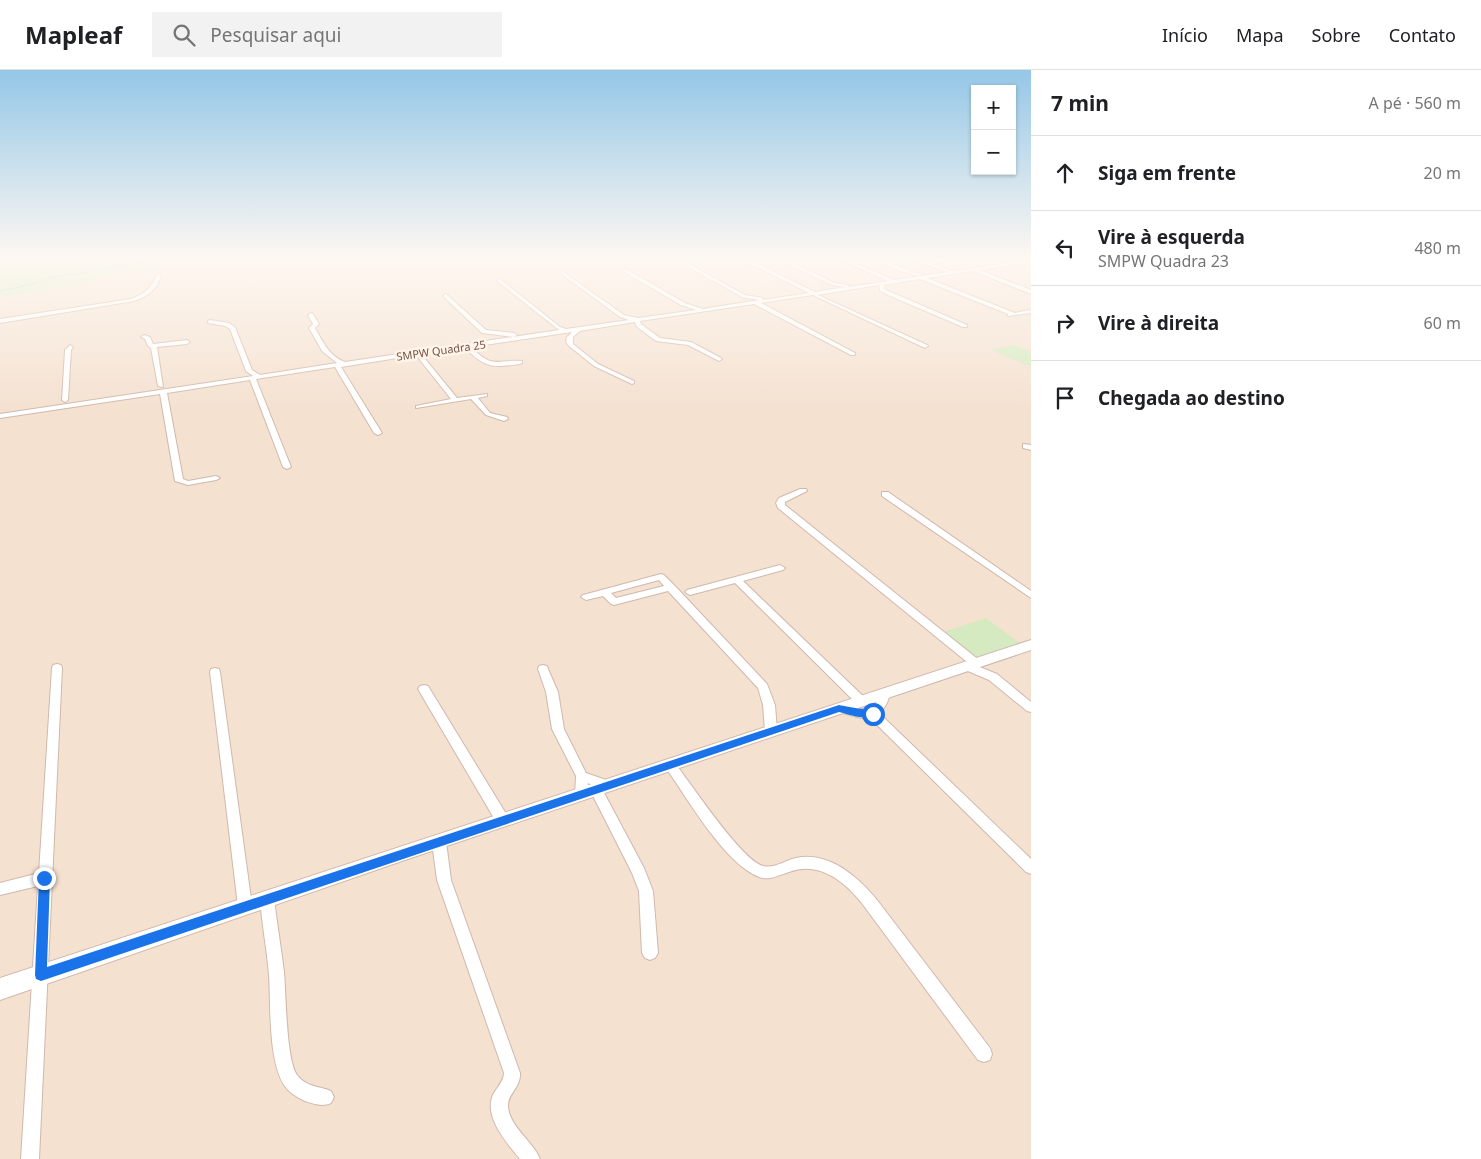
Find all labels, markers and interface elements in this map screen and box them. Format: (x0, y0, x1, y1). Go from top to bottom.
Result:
search box (152, 12, 502, 57)
text: Mapleaf (25, 18, 122, 51)
icon: search (170, 21, 198, 49)
text: Pesquisar aqui (210, 22, 342, 48)
text: Início (1162, 23, 1208, 47)
text: Mapa (1236, 23, 1284, 47)
text: Sobre (1312, 23, 1361, 47)
text: Contato (1389, 23, 1456, 47)
map controls (971, 85, 1016, 175)
button: + (971, 85, 1016, 130)
text: 7 min (1051, 89, 1109, 117)
text: A pé · 560 m (1369, 92, 1461, 114)
button: − (971, 130, 1016, 175)
icon: ahead (1051, 159, 1079, 187)
text: Siga em frente (1098, 160, 1236, 186)
text: 20 m (1424, 162, 1461, 184)
text: Vire à esquerda (1098, 224, 1245, 250)
icon: left (1051, 234, 1079, 262)
text: 480 m (1414, 237, 1461, 259)
text: SMPW Quadra 23 (1098, 250, 1229, 272)
icon: right (1051, 309, 1079, 337)
text: Vire à direita (1098, 310, 1219, 336)
text: 60 m (1424, 312, 1461, 334)
street label: SMPW Quadra 25 (395, 336, 487, 364)
icon: arrive (1051, 384, 1079, 412)
text: Chegada ao destino (1098, 385, 1285, 411)
route start (862, 703, 885, 726)
route end (33, 867, 56, 890)

